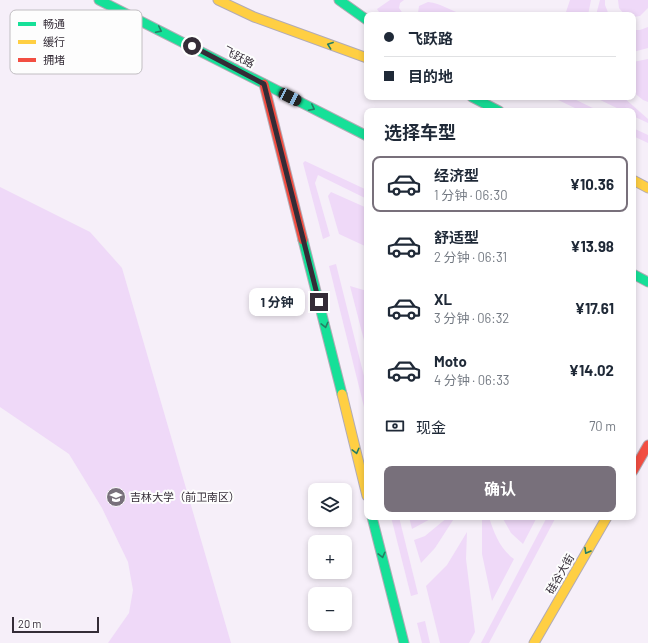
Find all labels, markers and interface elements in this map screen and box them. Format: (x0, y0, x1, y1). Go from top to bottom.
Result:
legend (10, 10, 142, 74)
text: 畅通 (43, 17, 65, 30)
one-way arrow (155, 25, 163, 33)
text: 飞跃路 (408, 29, 453, 47)
text: 缓行 (43, 35, 65, 48)
route start (183, 37, 201, 55)
one-way arrow (327, 42, 334, 50)
street label: 飞跃路 (222, 43, 257, 70)
text: 拥堵 (43, 53, 65, 66)
text: 目的地 (408, 67, 453, 85)
car (277, 86, 303, 108)
one-way arrow (308, 103, 316, 111)
text: 选择车型 (384, 121, 456, 143)
icon: car (386, 166, 422, 202)
text: 经济型 (434, 166, 479, 184)
text: ¥10.36 (570, 175, 614, 193)
text: 1 分钟 · 06:30 (434, 187, 508, 203)
icon: car (386, 228, 422, 264)
text: 舒适型 (434, 228, 479, 246)
text: ¥13.98 (570, 237, 614, 255)
text: 2 分钟 · 06:31 (434, 249, 507, 265)
callout: 1 分钟 (249, 288, 305, 316)
icon: car (386, 290, 422, 326)
text: XL (434, 290, 452, 308)
route end (310, 293, 328, 311)
text: 1 分钟 (260, 294, 294, 310)
text: ¥17.61 (575, 299, 614, 317)
text: 3 分钟 · 06:32 (434, 310, 509, 326)
one-way arrow (320, 322, 328, 328)
icon: car (386, 352, 422, 388)
text: Moto (434, 352, 467, 370)
text: ¥14.02 (569, 361, 614, 379)
text: 4 分钟 · 06:33 (434, 372, 510, 388)
icon: cash (384, 415, 406, 437)
text: 现金 (416, 418, 446, 436)
text: 70 m (589, 418, 616, 434)
one-way arrow (351, 448, 360, 455)
button: 确认 (384, 466, 616, 512)
map controls (308, 483, 352, 631)
button: layers (308, 483, 352, 527)
school or university icon: 吉林大学（前卫南区） (105, 486, 127, 508)
place label: 吉林大学（前卫南区） (130, 490, 240, 503)
button: + (308, 535, 352, 579)
one-way arrow (585, 547, 592, 554)
street label: 硅谷大街 (543, 551, 576, 596)
one-way arrow (377, 552, 385, 558)
button: − (308, 587, 352, 631)
scale bar (12, 615, 99, 634)
text: 20 m (18, 617, 41, 630)

